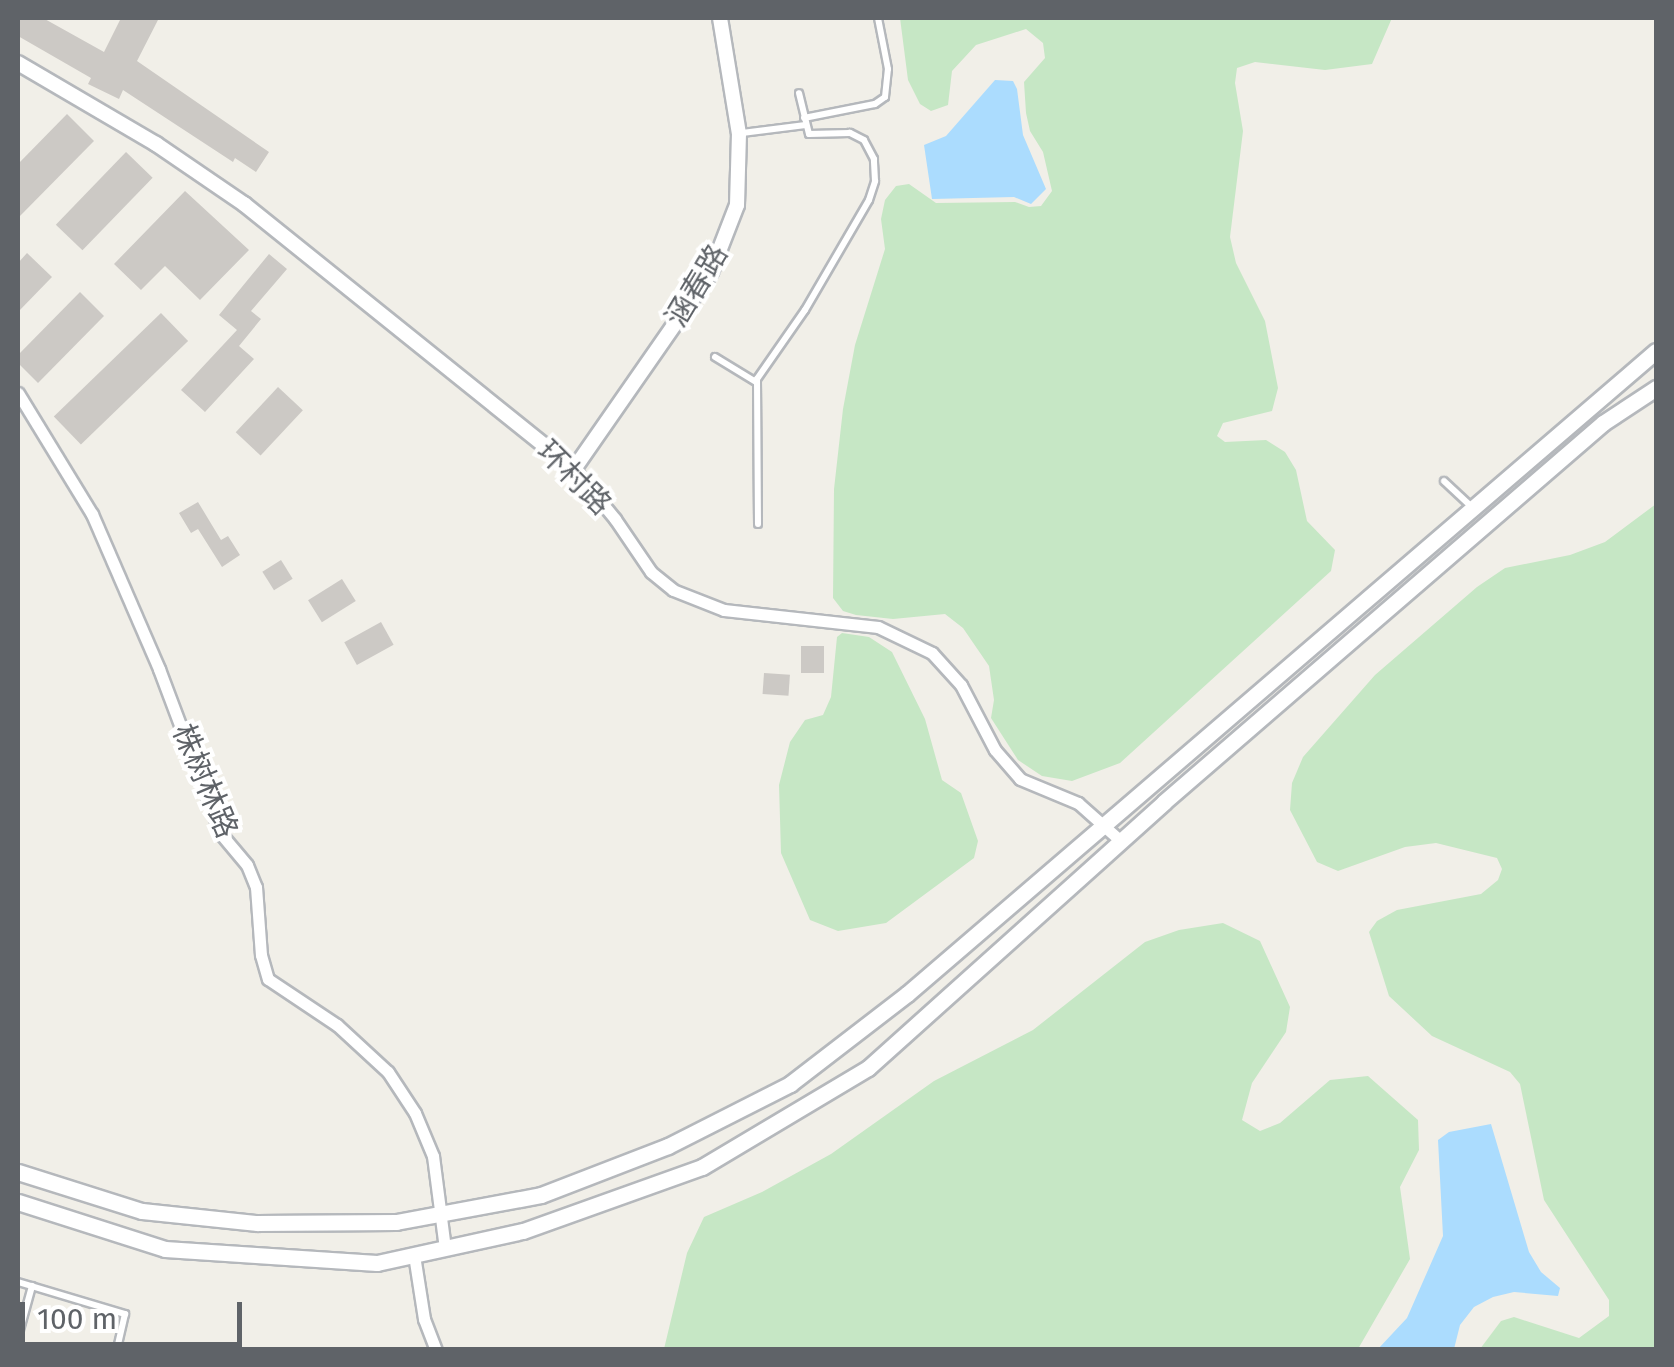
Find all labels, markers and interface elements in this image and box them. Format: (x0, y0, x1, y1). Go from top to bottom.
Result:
street label: 涵春路 (658, 238, 736, 334)
street label: 环村路 (529, 433, 619, 523)
street label: 株树林路 (165, 719, 245, 843)
scale bar (25, 1282, 248, 1344)
text: 100 m (37, 1301, 117, 1337)

